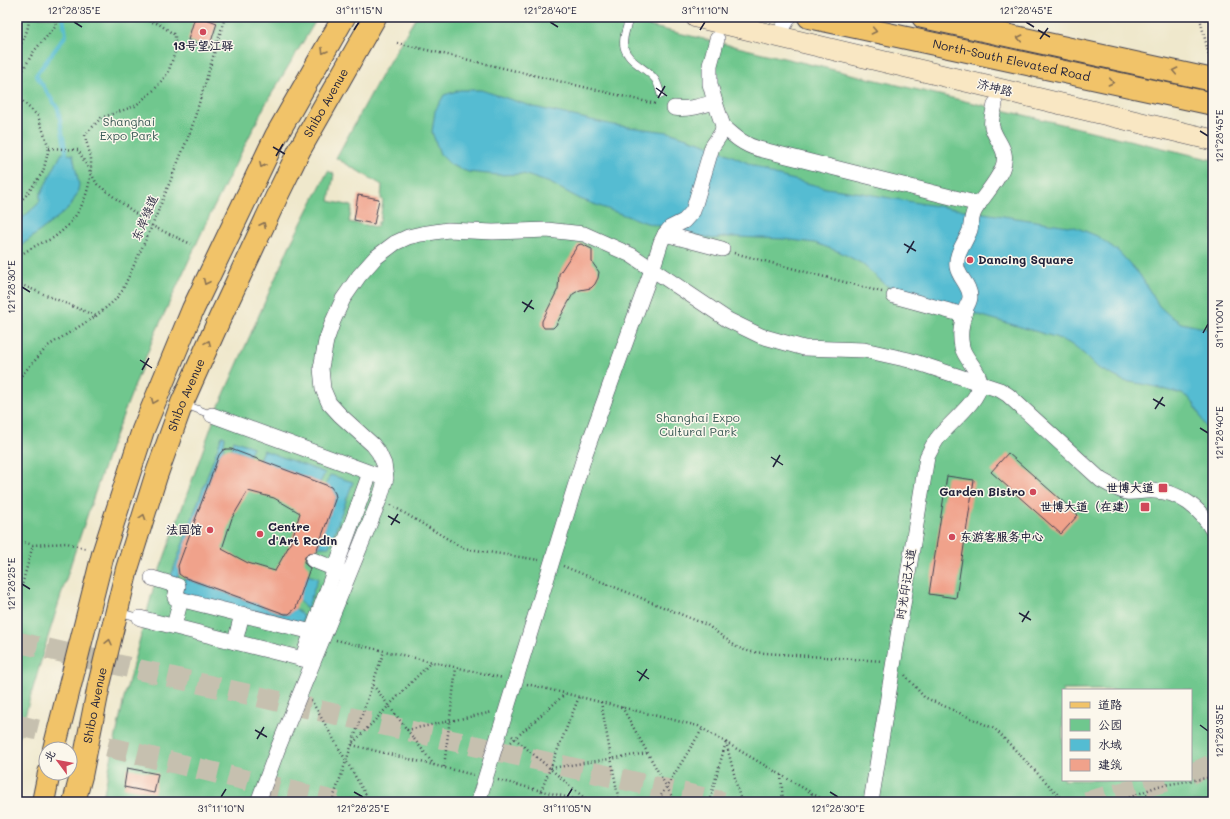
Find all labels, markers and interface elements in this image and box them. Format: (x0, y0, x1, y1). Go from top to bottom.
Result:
text: 121°28'35"E (47, 3, 101, 17)
text: 31°11'15"N (336, 3, 382, 17)
text: 121°28'40"E (523, 3, 577, 17)
text: 31°11'10"N (682, 3, 728, 17)
text: 121°28'45"E (999, 3, 1053, 17)
marker: 13号望江驿 (198, 27, 208, 37)
one-way arrow (871, 27, 878, 35)
street label: North-South Elevated Road (931, 35, 1092, 84)
one-way arrow (1017, 35, 1024, 43)
place label: 13号望江驿 (173, 37, 233, 53)
one-way arrow (322, 47, 329, 54)
street label: Shibo Avenue (299, 65, 351, 140)
one-way arrow (1172, 68, 1178, 76)
street label: 济坤路 (976, 75, 1015, 99)
one-way arrow (1108, 77, 1114, 85)
text: 121°28'45"E (1212, 109, 1226, 163)
park label: Shanghai Expo Park (100, 113, 158, 143)
one-way arrow (259, 161, 267, 168)
street label: 东岸绿道 (127, 192, 161, 243)
one-way arrow (258, 221, 266, 229)
place label: Dancing Square (978, 251, 1073, 267)
marker: Dancing Square (965, 255, 975, 265)
text: 121°28'30"E (4, 260, 18, 314)
one-way arrow (203, 278, 211, 285)
text: 31°11'00"N (1212, 300, 1226, 348)
one-way arrow (204, 340, 212, 347)
street label: Shibo Avenue (164, 356, 208, 433)
one-way arrow (151, 398, 159, 405)
text: 121°28'40"E (1212, 406, 1226, 460)
park label: Shanghai Expo Cultural Park (656, 409, 740, 439)
place label: 世博大道 (1106, 479, 1154, 495)
marker: 世博大道 (1157, 482, 1169, 494)
place label: Garden Bistro (939, 483, 1025, 499)
marker: Garden Bistro (1028, 487, 1038, 497)
place label: 世博大道（在建） (1040, 498, 1136, 514)
marker: 世博大道（在建） (1139, 501, 1151, 513)
one-way arrow (138, 513, 147, 520)
place label: Centre d'Art Rodin (268, 518, 337, 548)
place label: 法国馆 (166, 521, 202, 537)
marker: 法国馆 (205, 525, 215, 535)
place label: 东游客服务中心 (960, 528, 1044, 544)
marker: Centre d'Art Rodin (255, 529, 265, 539)
marker: 东游客服务中心 (947, 532, 957, 542)
street label: 时光印记大道 (891, 547, 919, 621)
text: 121°28'25"E (4, 557, 18, 610)
one-way arrow (104, 639, 113, 646)
street label: Shibo Avenue (79, 665, 110, 745)
legend (1062, 689, 1192, 781)
text: 道路 (1098, 696, 1122, 712)
text: 121°28'35"E (1212, 704, 1226, 758)
text: 公园 (1098, 716, 1122, 732)
text: 水域 (1098, 736, 1122, 752)
north arrow (38, 741, 78, 781)
text: 北 (40, 747, 58, 764)
text: 建筑 (1098, 756, 1122, 772)
text: 31°11'10"N (198, 801, 244, 815)
text: 121°28'25"E (337, 801, 390, 815)
text: 31°11'05"N (543, 801, 591, 815)
text: 121°28'30"E (811, 801, 865, 815)

